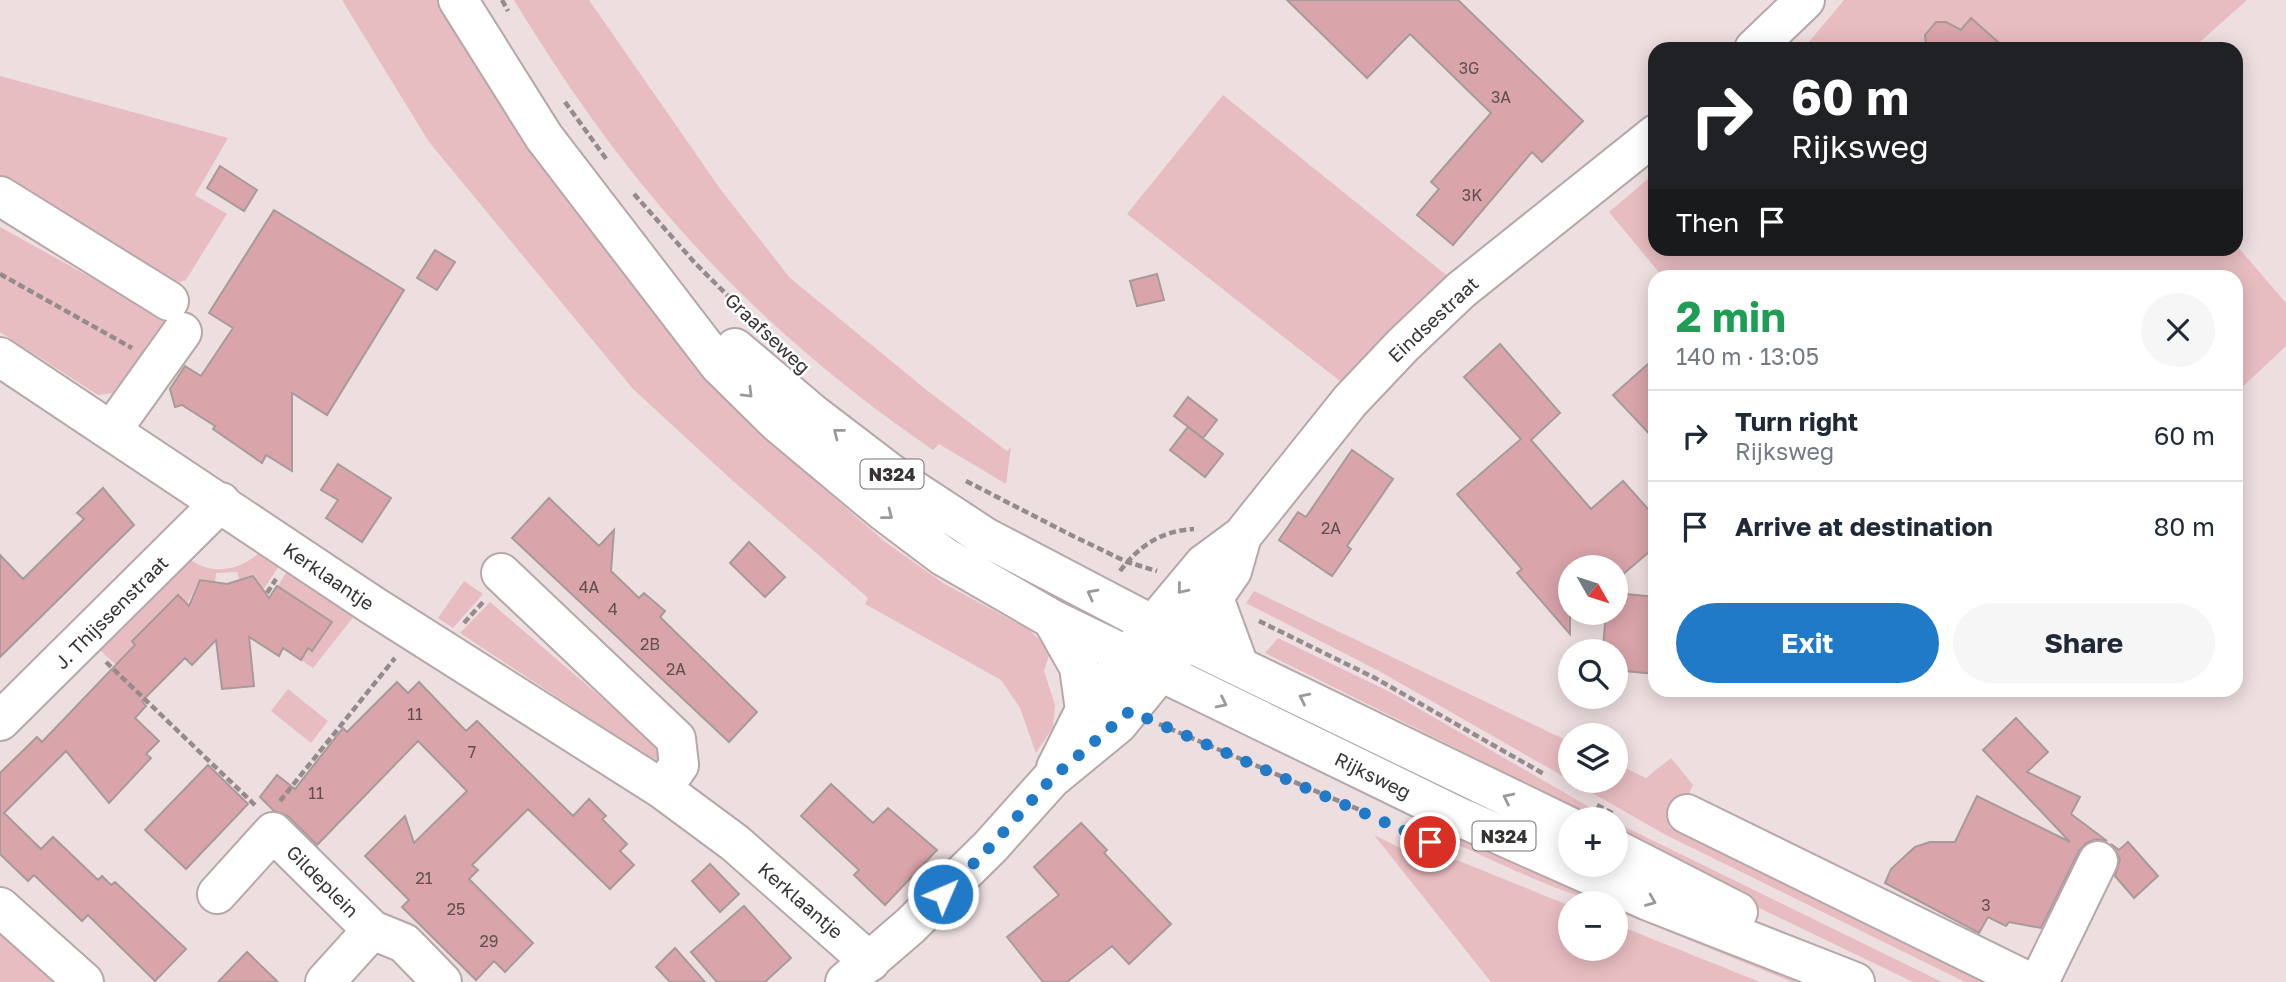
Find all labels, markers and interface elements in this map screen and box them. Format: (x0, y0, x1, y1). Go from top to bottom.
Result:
house number: 3G (1459, 58, 1479, 78)
text: 60 m (1791, 67, 1909, 126)
icon: right (1676, 70, 1767, 161)
house number: 3A (1491, 87, 1511, 107)
text: Rijksweg (1791, 127, 1929, 165)
house number: 3K (1462, 185, 1482, 205)
icon: arrive (1753, 203, 1791, 241)
text: Then (1676, 207, 1739, 238)
street label: Eindsestraat (1383, 271, 1483, 367)
street label: Graafseweg (721, 288, 815, 378)
text: 2 min (1676, 291, 1786, 341)
button: close (2141, 293, 2215, 367)
text: 140 m · 13:05 (1676, 342, 1819, 370)
one-way arrow (739, 384, 752, 397)
text: Turn right (1735, 406, 1858, 437)
icon: right (1676, 417, 1714, 455)
text: 60 m (2154, 420, 2215, 451)
one-way arrow (834, 429, 846, 442)
text: Rijksweg (1735, 437, 1834, 465)
road number: N324 (860, 460, 924, 488)
one-way arrow (880, 506, 893, 519)
icon: arrive (1676, 508, 1714, 546)
text: Arrive at destination (1735, 511, 1993, 542)
text: 80 m (2154, 511, 2215, 542)
house number: 2A (1321, 518, 1341, 538)
street label: Kerklaantje (279, 537, 379, 615)
street label: J. Thijssenstraat (50, 551, 172, 673)
north arrow (1558, 555, 1628, 625)
map controls (1558, 555, 1628, 961)
house number: 4A (579, 577, 600, 597)
one-way arrow (1178, 580, 1190, 593)
one-way arrow (1087, 589, 1099, 602)
house number: 4 (608, 599, 618, 619)
button: Exit (1676, 603, 1939, 683)
button: Share (1953, 603, 2215, 683)
house number: 2B (640, 634, 660, 654)
button: search (1558, 639, 1628, 709)
house number: 2A (666, 659, 686, 679)
one-way arrow (1299, 693, 1311, 707)
one-way arrow (1215, 695, 1227, 709)
house number: 11 (407, 704, 423, 724)
button: layers (1558, 723, 1628, 793)
house number: 7 (468, 742, 476, 762)
street label: Rijksweg (1331, 747, 1415, 803)
house number: 11 (308, 783, 324, 803)
one-way arrow (1503, 792, 1515, 806)
button: + (1558, 807, 1628, 877)
pin (1400, 812, 1460, 872)
road number: N324 (1472, 822, 1536, 850)
icon: arrive (1411, 823, 1449, 861)
street label: Gildeplein (282, 840, 364, 922)
street label: Kerklaantje (754, 857, 848, 943)
position arrow (906, 857, 980, 931)
house number: 21 (415, 868, 433, 888)
button: − (1558, 891, 1628, 961)
one-way arrow (1644, 893, 1656, 907)
house number: 3 (1981, 895, 1991, 915)
house number: 25 (447, 899, 465, 919)
house number: 29 (480, 931, 498, 951)

